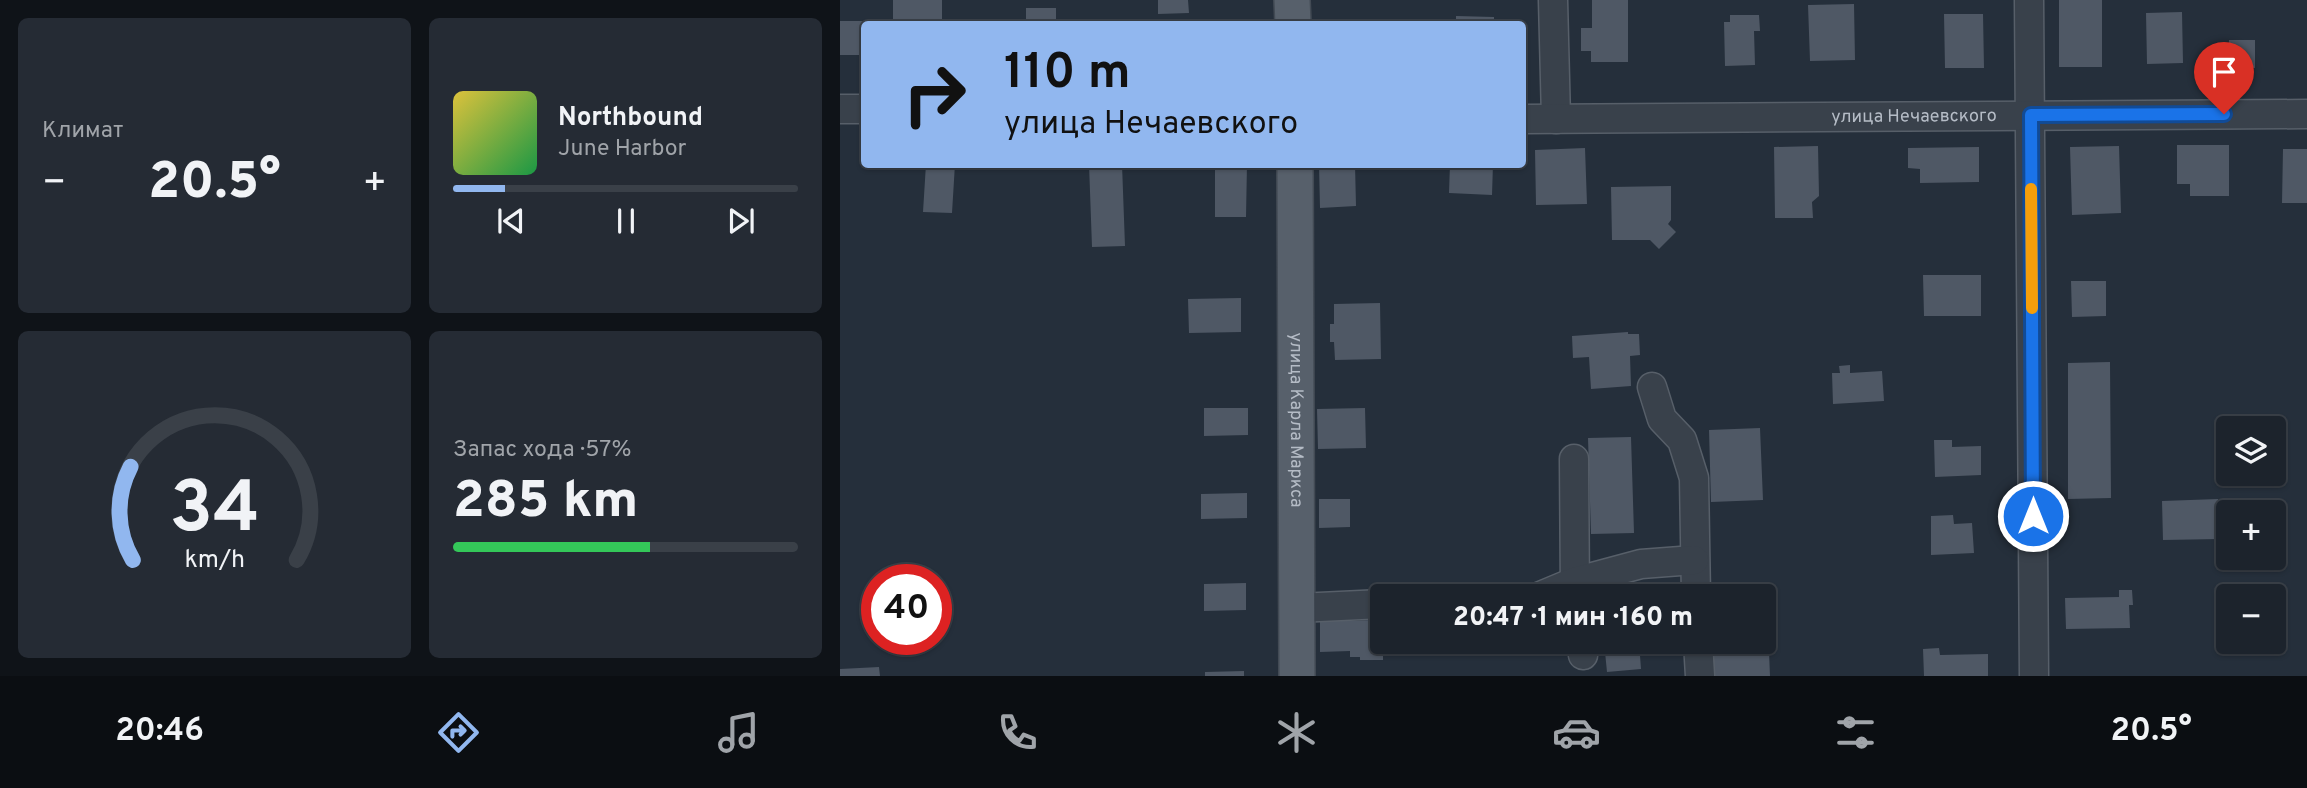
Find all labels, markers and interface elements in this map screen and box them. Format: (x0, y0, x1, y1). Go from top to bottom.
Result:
pin (2194, 42, 2254, 114)
text: 110 m (1004, 44, 1131, 106)
icon: right (889, 49, 980, 140)
icon: arrive (2205, 53, 2243, 91)
text: Northbound (558, 102, 703, 135)
street label: улица Нечаевского (1831, 104, 1997, 129)
text: улица Нечаевского (1004, 105, 1298, 145)
text: Климат (42, 117, 123, 146)
text: June Harbor (558, 135, 686, 164)
text: 20.5° (148, 151, 281, 217)
text: − (42, 160, 67, 209)
text: + (362, 160, 387, 209)
icon: previous (492, 202, 530, 240)
icon: pause (607, 202, 645, 240)
icon: next (722, 202, 760, 240)
street label: улица Карла Маркса (1284, 332, 1308, 508)
map controls (2216, 416, 2286, 654)
button: layers (2216, 416, 2286, 486)
text: Запас хода · 57% (453, 436, 631, 465)
text: 34 (169, 467, 260, 559)
text: 285 km (453, 470, 638, 536)
position arrow (1996, 479, 2070, 553)
button: + (2216, 500, 2286, 570)
text: km/h (184, 545, 245, 577)
speed limit sign: 40 (861, 564, 952, 655)
button: − (2216, 584, 2286, 654)
text: 20:47 · 1 мин · 160 m (1453, 602, 1693, 635)
icon: directions (434, 708, 483, 757)
icon: music (714, 708, 763, 757)
icon: phone (993, 708, 1042, 757)
icon: climate (1272, 708, 1321, 757)
icon: car (1552, 708, 1601, 757)
icon: filters (1831, 708, 1880, 757)
text: 20:46 (115, 712, 204, 752)
text: 20.5° (2111, 712, 2192, 752)

